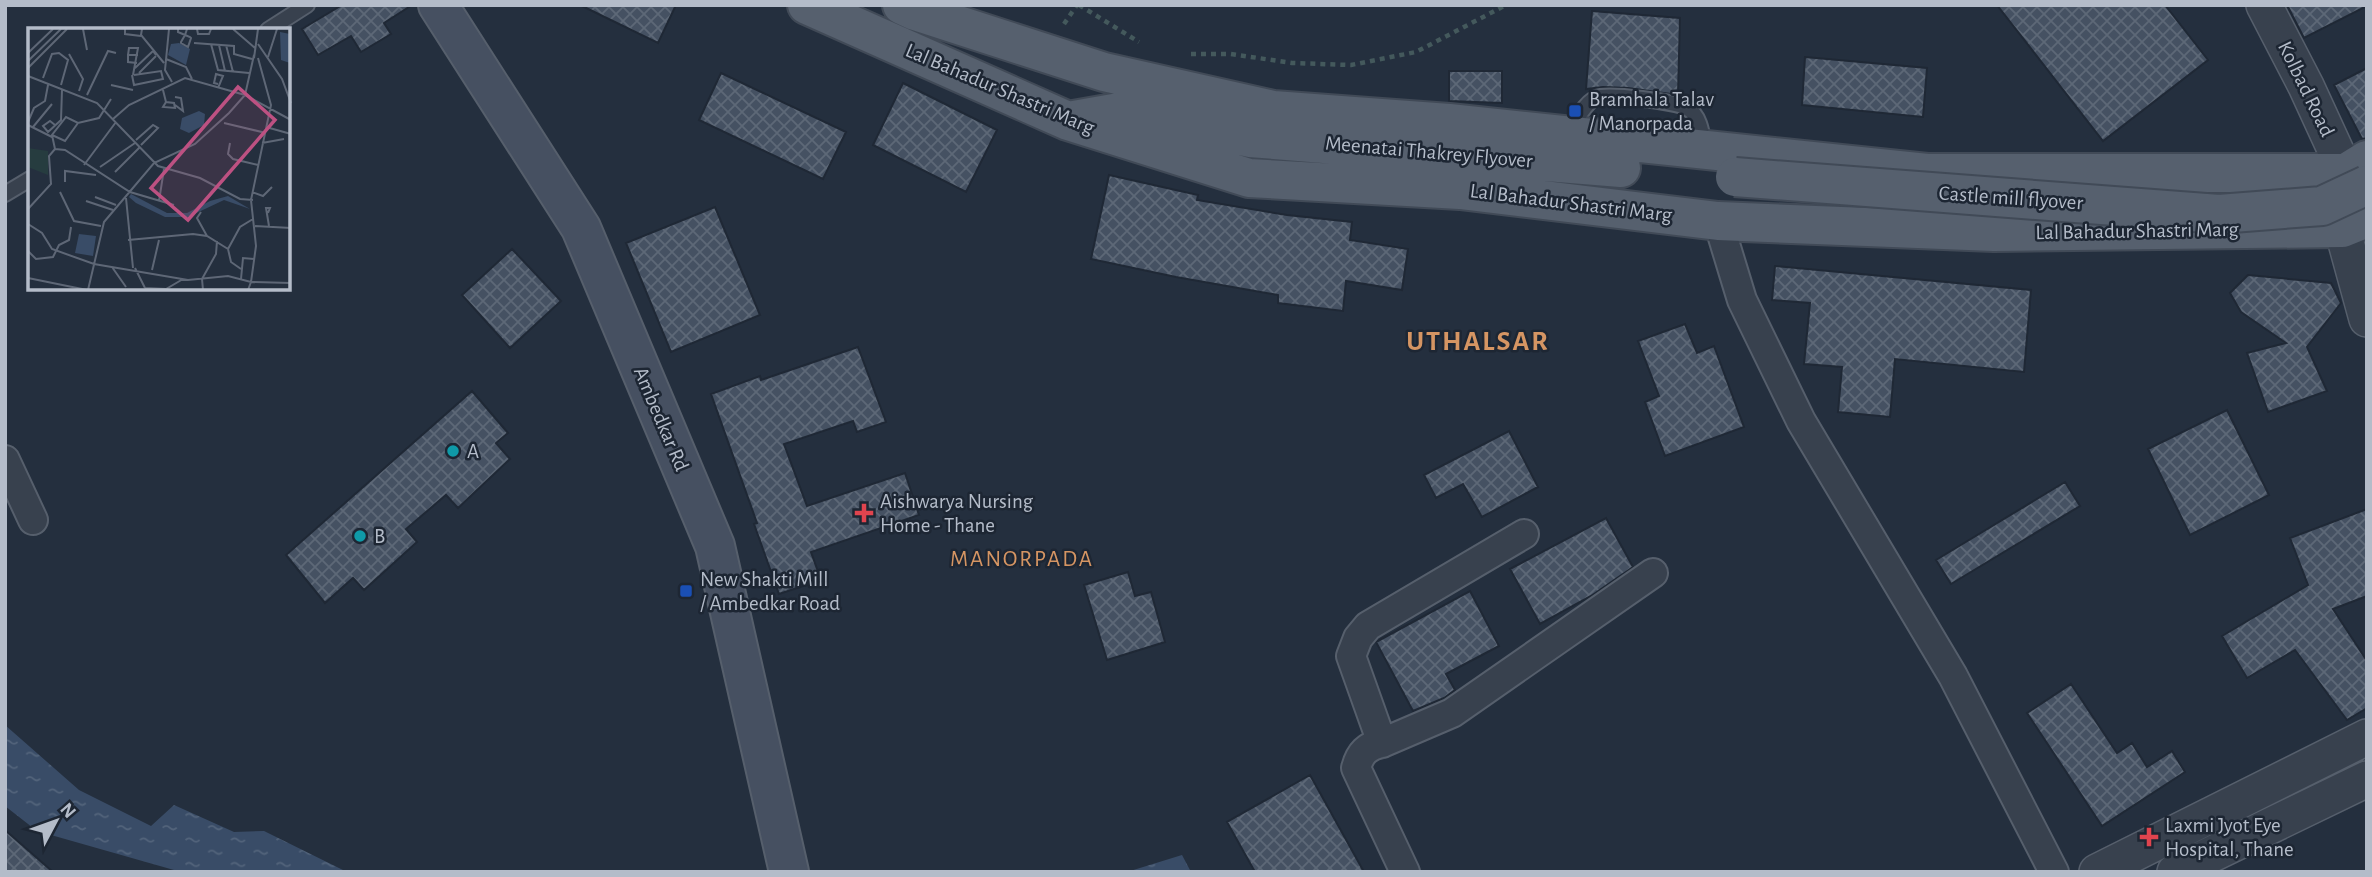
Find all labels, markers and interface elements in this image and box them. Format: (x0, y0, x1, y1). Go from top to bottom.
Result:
inset map (28, 28, 290, 290)
street label: Kolbad Road (2274, 38, 2338, 140)
street label: Lal Bahadur Shastri Marg (902, 40, 1098, 139)
place label: Bramhala Talav / Manorpada (1589, 89, 1714, 134)
marker: Bramhala Talav / Manorpada (1567, 103, 1583, 119)
street label: Meenatai Thakrey Flyover (1324, 132, 1534, 172)
street label: Lal Bahadur Shastri Marg (1469, 180, 1674, 226)
street label: Castle mill flyover (1938, 182, 2084, 214)
street label: Lal Bahadur Shastri Marg (2035, 219, 2240, 243)
district label: UTHALSAR (1406, 328, 1550, 356)
street label: Ambedkar Rd (630, 364, 692, 474)
place label: A (467, 441, 479, 462)
marker: A (445, 443, 461, 459)
place label: Aishwarya Nursing Home - Thane (880, 491, 1034, 536)
marker: Aishwarya Nursing Home - Thane (854, 503, 874, 523)
place label: B (374, 526, 385, 547)
marker: B (352, 528, 368, 544)
district label: MANORPADA (950, 548, 1094, 571)
place label: New Shakti Mill / Ambedkar Road (700, 569, 840, 614)
marker: New Shakti Mill / Ambedkar Road (678, 583, 694, 599)
north arrow (21, 786, 91, 856)
text: N (56, 800, 79, 822)
place label: Laxmi Jyot Eye Hospital, Thane (2165, 815, 2294, 860)
marker: Laxmi Jyot Eye Hospital, Thane (2139, 827, 2159, 847)

